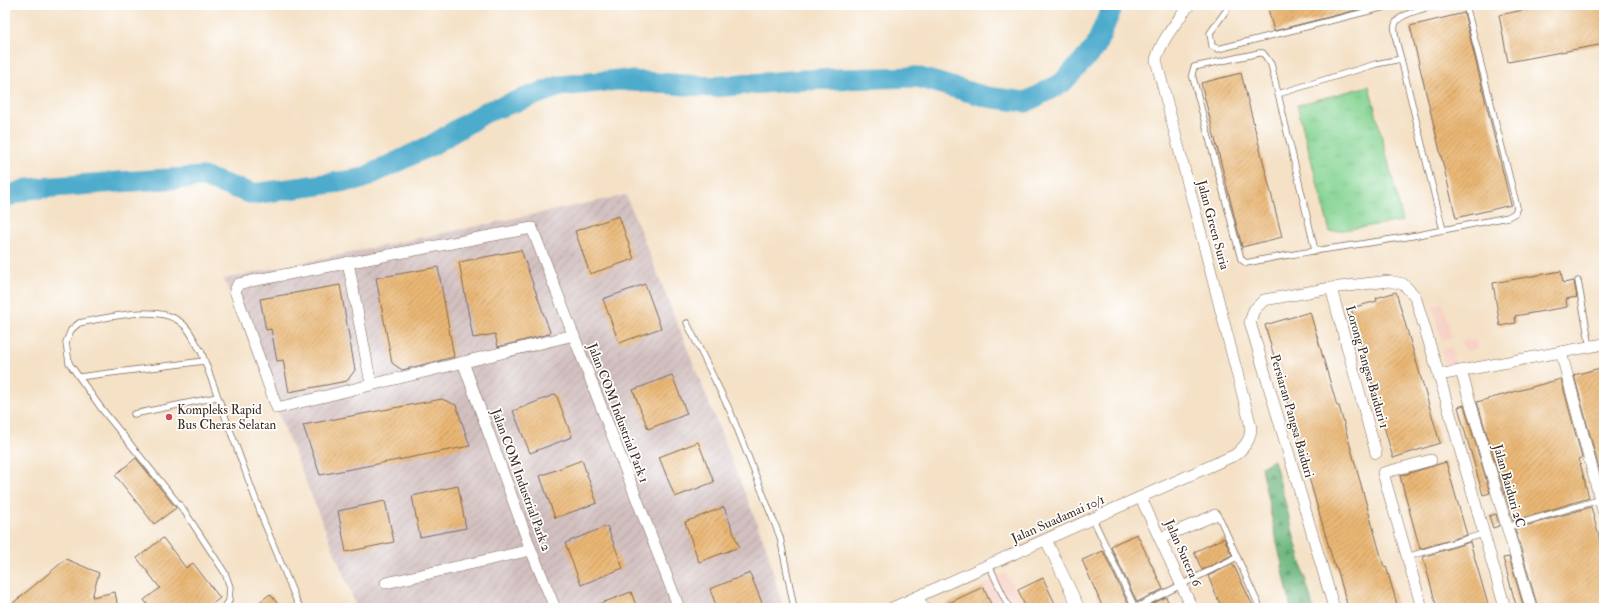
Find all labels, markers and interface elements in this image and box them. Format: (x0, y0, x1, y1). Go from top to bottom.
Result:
street label: Jalan Green Suria (1193, 178, 1233, 272)
street label: Lorong Pangsa Baiduri 1 (1342, 304, 1392, 431)
street label: Jalan COM Industrial Park 1 (584, 340, 652, 485)
street label: Persiaran Pangsa Baiduri (1267, 353, 1317, 480)
place label: Kompleks Rapid Bus Cheras Selatan (177, 402, 276, 433)
street label: Jalan COM Industrial Park 2 (487, 406, 554, 554)
marker: Kompleks Rapid Bus Cheras Selatan (164, 412, 174, 422)
street label: Jalan Baiduri 2C (1489, 442, 1529, 530)
street label: Jalan Suadamai 10/1 (1008, 491, 1107, 547)
street label: Jalan Sutera 6 (1161, 516, 1205, 590)

